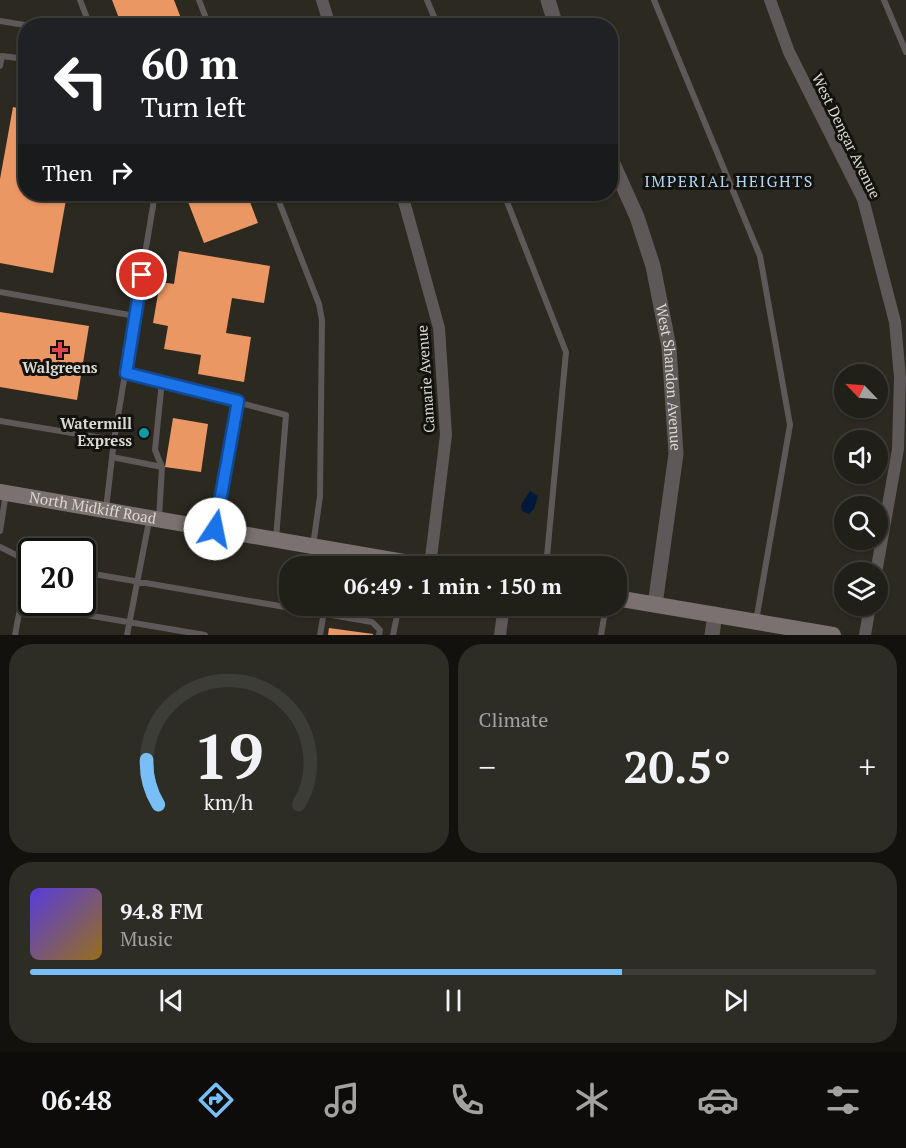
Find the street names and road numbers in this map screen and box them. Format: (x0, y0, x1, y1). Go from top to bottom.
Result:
street label: West Dengar Avenue (808, 70, 886, 202)
street label: West Shandon Avenue (652, 302, 687, 451)
street label: Camarie Avenue (411, 324, 439, 434)
street label: North Midkiff Road (28, 486, 158, 528)

